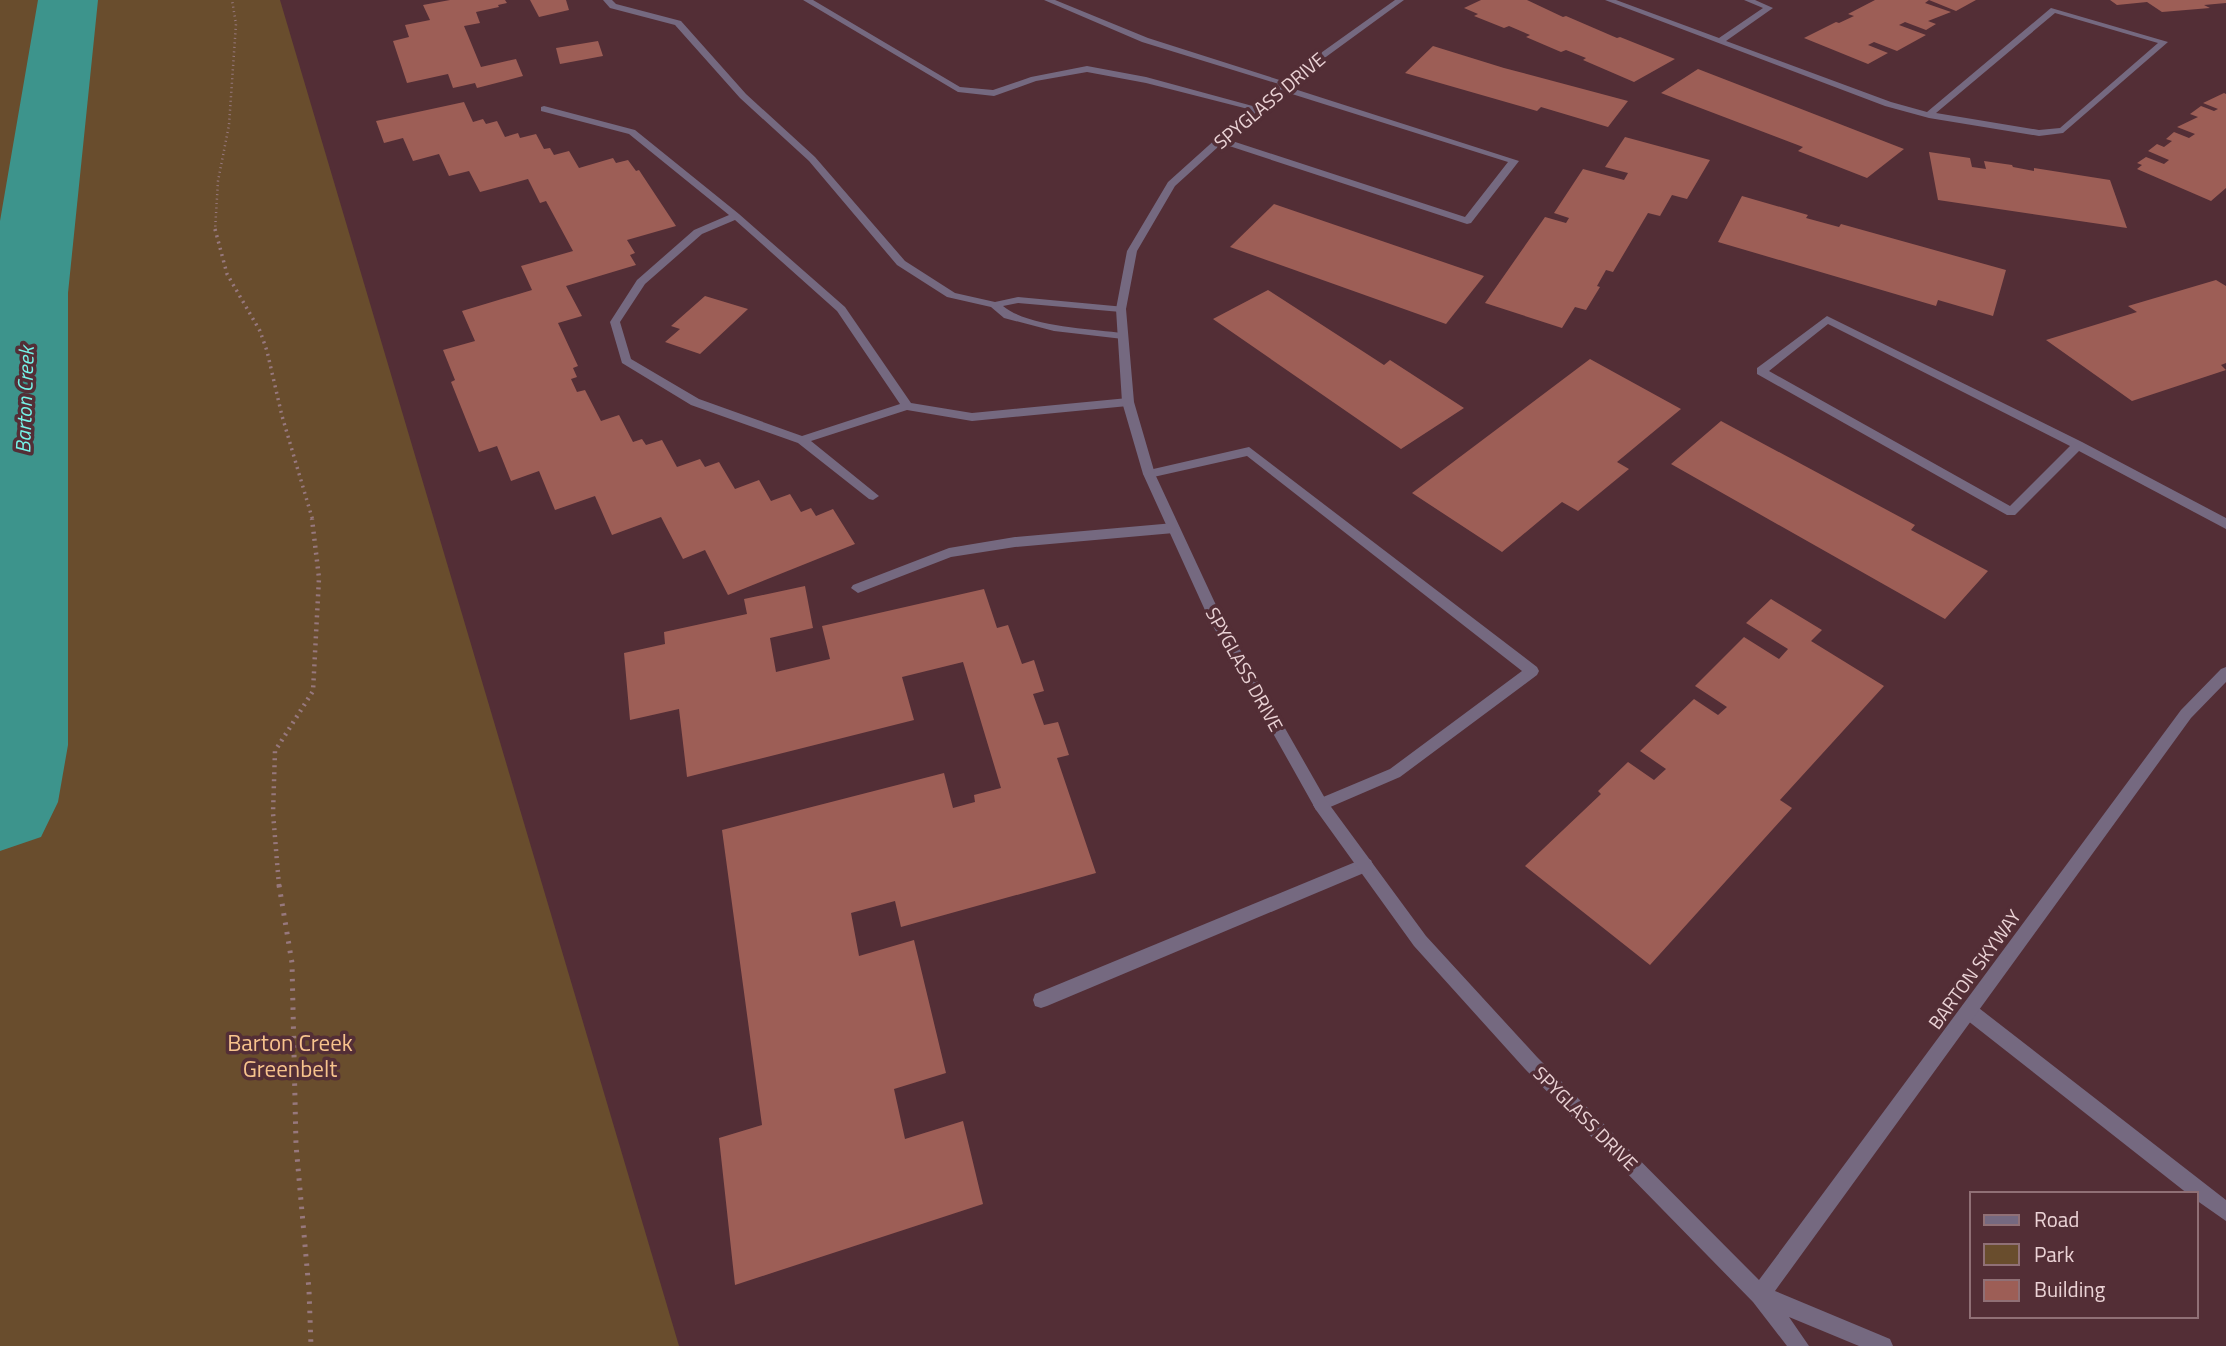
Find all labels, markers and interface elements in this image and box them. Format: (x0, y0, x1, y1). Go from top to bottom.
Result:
street label: SPYGLASS DRIVE (1207, 45, 1331, 155)
water label: Barton Creek (6, 343, 42, 454)
street label: SPYGLASS DRIVE (1199, 602, 1291, 736)
street label: BARTON SKYWAY (1921, 902, 2028, 1035)
park label: Barton Creek Greenbelt (227, 1025, 353, 1086)
street label: SPYGLASS DRIVE (1527, 1059, 1645, 1177)
legend (1970, 1192, 2198, 1318)
text: Road (2034, 1203, 2079, 1235)
text: Park (2034, 1238, 2074, 1270)
text: Building (2034, 1273, 2106, 1305)

